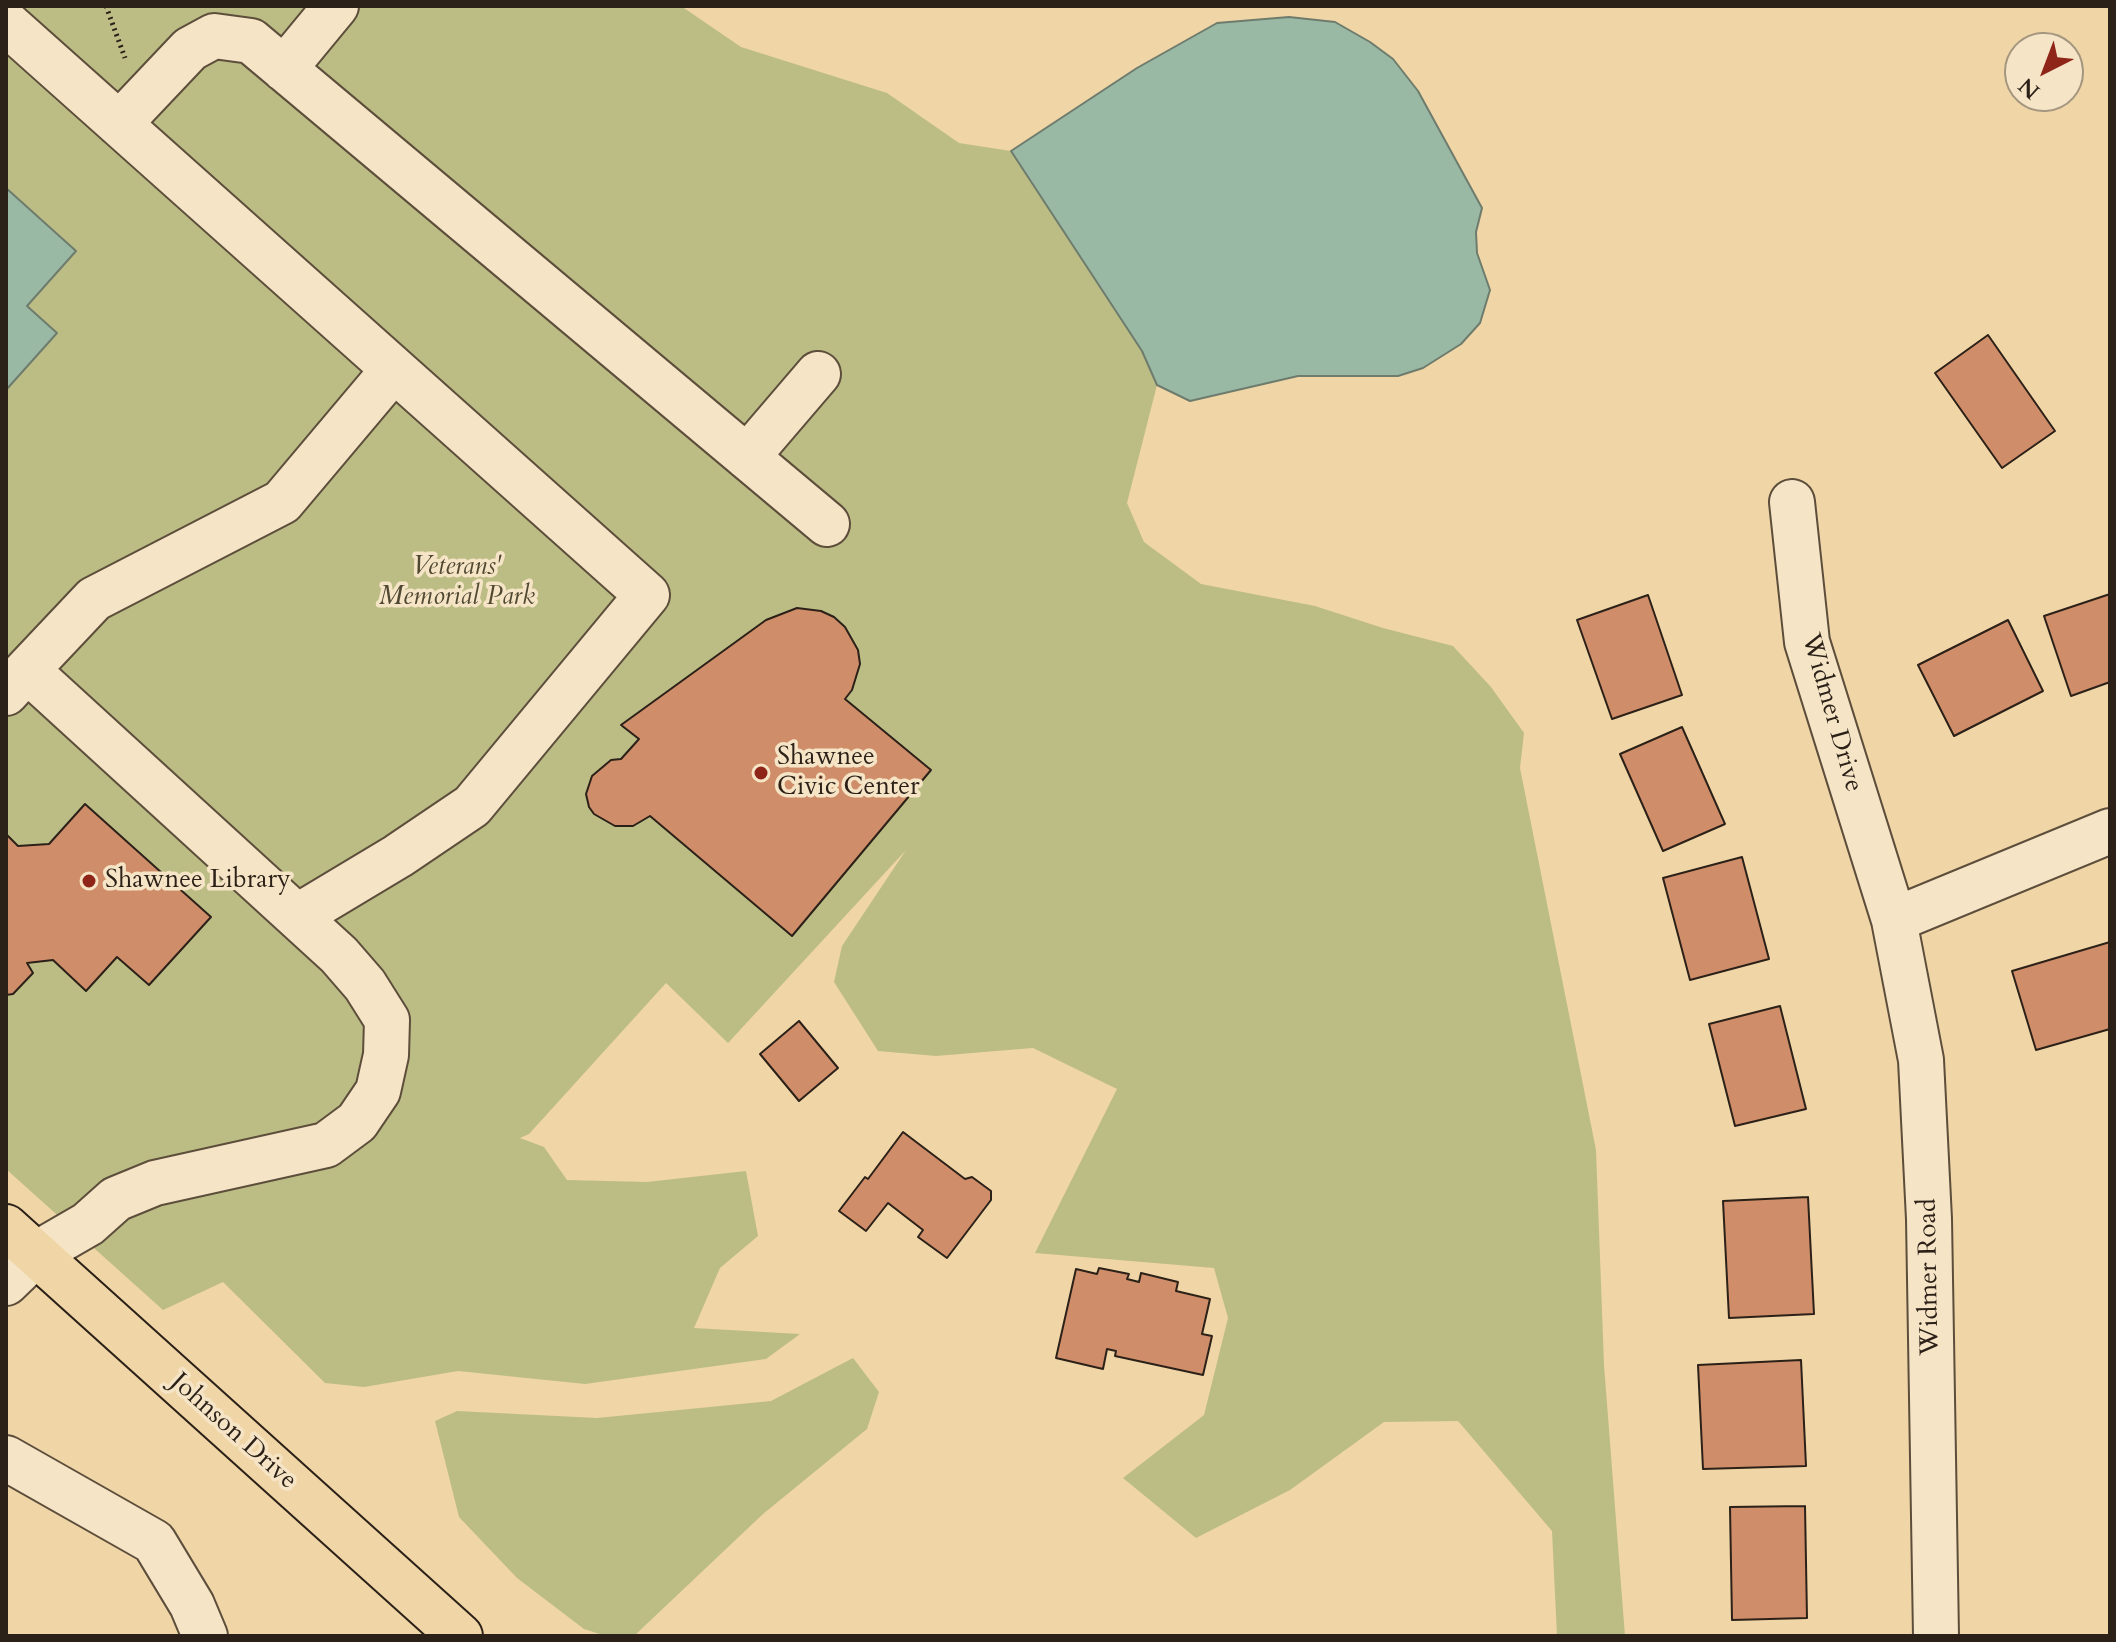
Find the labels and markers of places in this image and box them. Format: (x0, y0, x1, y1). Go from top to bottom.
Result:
place label: Shawnee Civic Center (777, 742, 919, 804)
marker: Shawnee Civic Center (752, 764, 770, 782)
place label: Shawnee Library (105, 865, 291, 897)
marker: Shawnee Library (80, 872, 98, 890)

